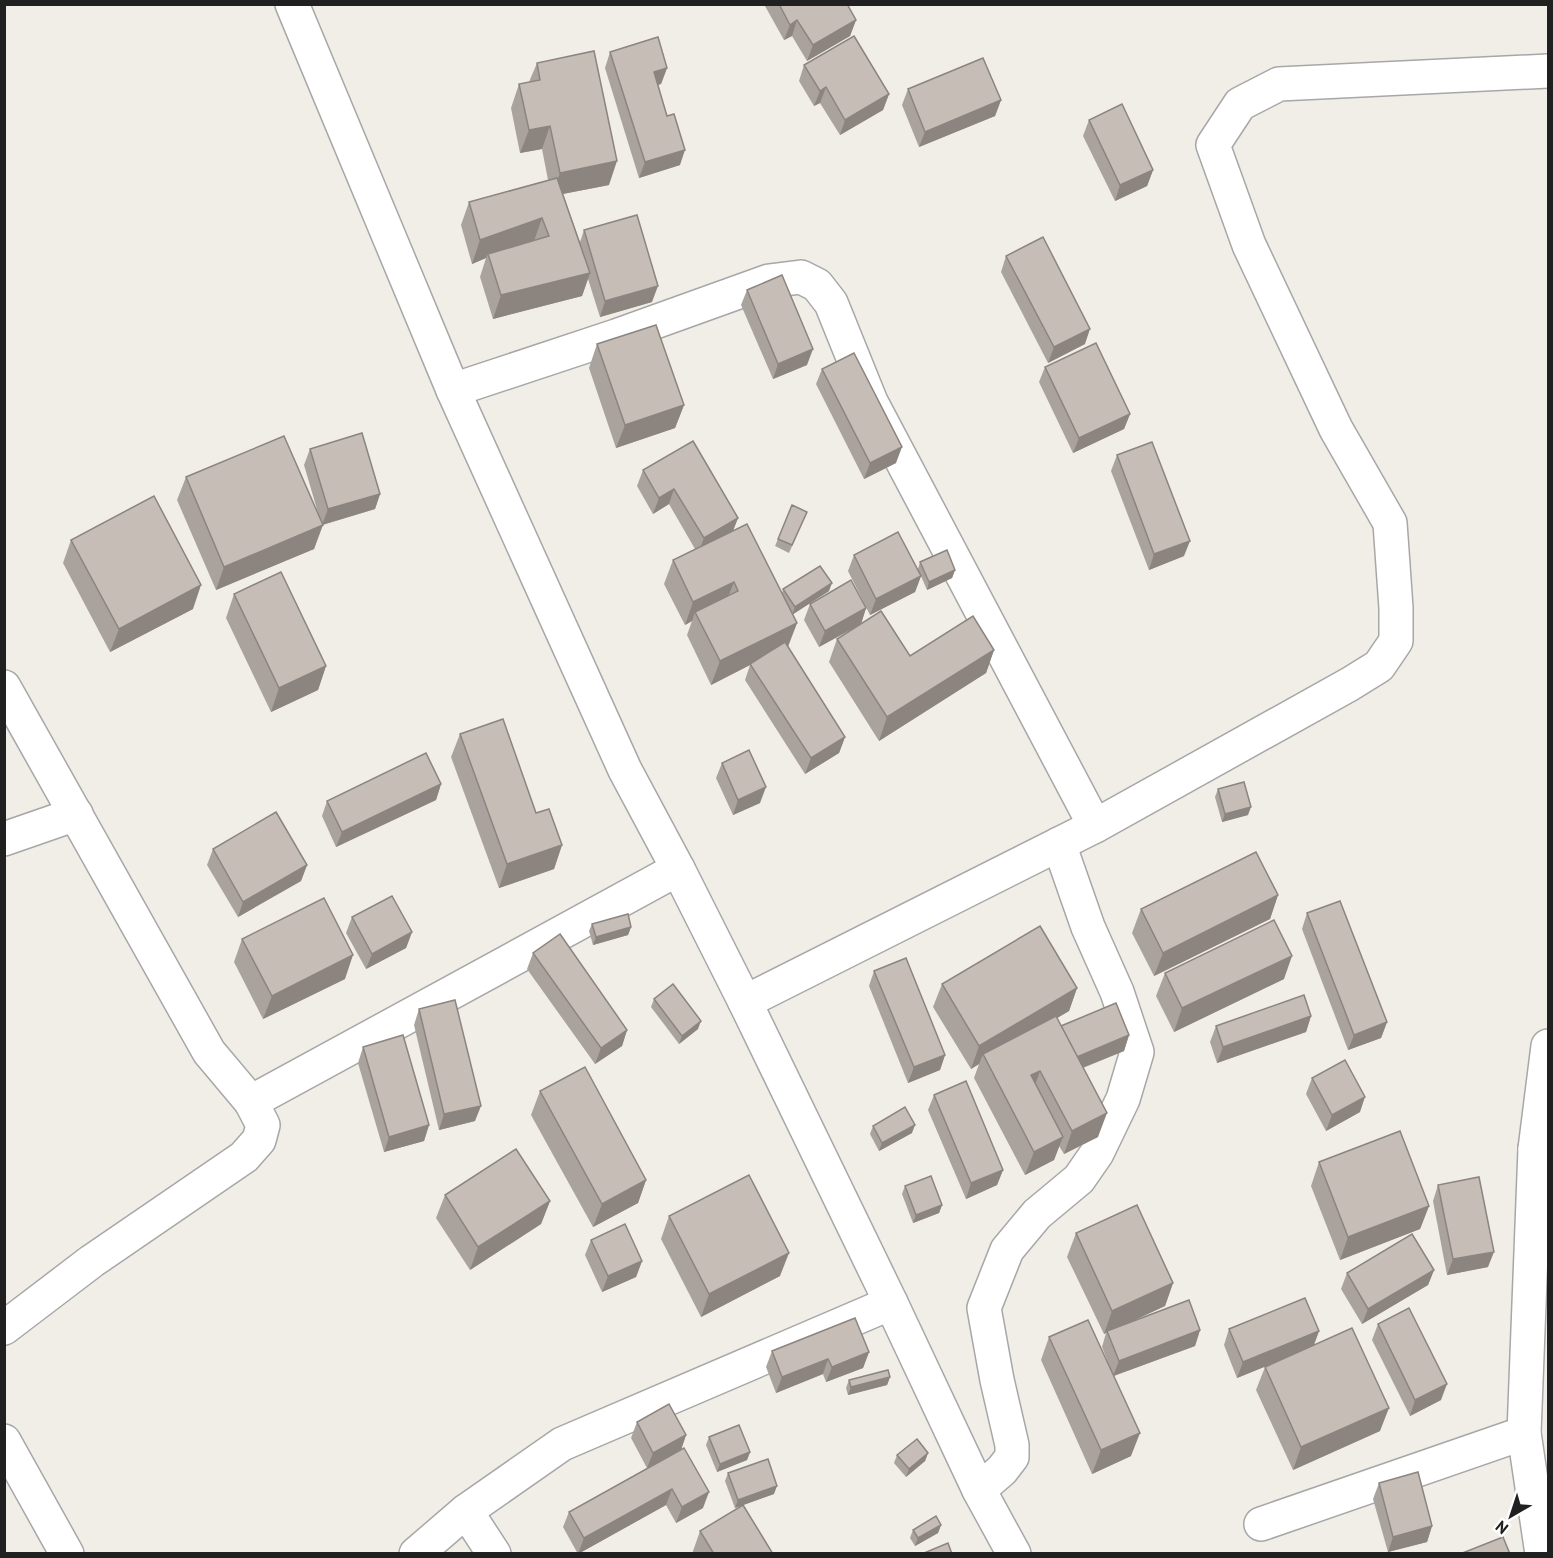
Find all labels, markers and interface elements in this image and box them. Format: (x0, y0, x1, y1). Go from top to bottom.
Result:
north arrow (1481, 1486, 1541, 1546)
text: N (1491, 1517, 1512, 1539)

